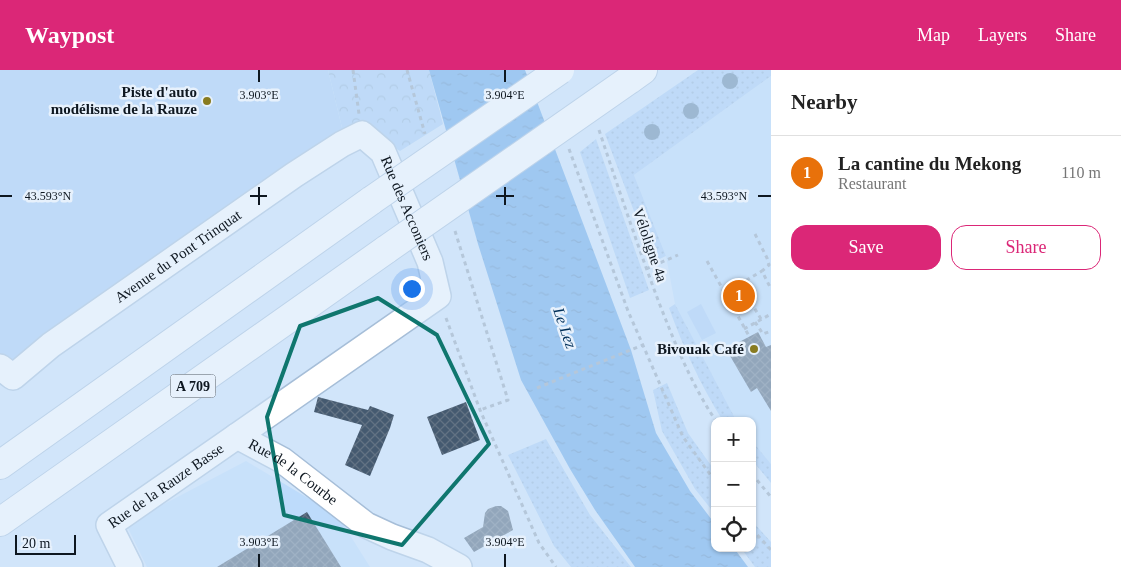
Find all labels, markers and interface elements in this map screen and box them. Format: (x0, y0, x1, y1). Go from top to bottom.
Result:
text: Waypost (25, 22, 114, 48)
text: Map (917, 25, 950, 45)
text: Layers (978, 25, 1027, 45)
text: Share (1055, 25, 1096, 45)
place label: Piste d'auto modélisme de la Rauze (51, 84, 197, 117)
text: 3.903°E (239, 88, 279, 102)
text: 3.904°E (485, 88, 525, 102)
text: Nearby (791, 90, 858, 114)
marker: Piste d'auto modélisme de la Rauze (201, 95, 213, 107)
text: La cantine du Mekong (838, 153, 1021, 174)
street label: Rue des Acconiers (378, 154, 436, 263)
text: 1 (803, 164, 811, 181)
text: 110 m (1061, 164, 1101, 181)
text: Restaurant (838, 175, 906, 192)
text: 43.593°N (25, 189, 72, 203)
text: 43.593°N (701, 189, 748, 203)
street label: Avenue du Pont Trinquat (112, 206, 245, 306)
street label: Véloligne 4a (630, 206, 670, 284)
button: Save (791, 225, 941, 270)
button: Share (951, 225, 1101, 270)
your location (399, 276, 425, 302)
pin: 1 (723, 277, 755, 315)
water label: Le Lez (550, 304, 580, 351)
place label: Bivouak Café (657, 341, 744, 357)
marker: Bivouak Café (748, 343, 760, 355)
road number: A 709 (170, 374, 216, 398)
map controls (711, 417, 756, 552)
button: + (711, 417, 756, 462)
street label: Rue de la Courbe (246, 436, 341, 508)
street label: Rue de la Rauze Basse (105, 440, 227, 531)
button: − (711, 462, 756, 507)
button: locate (711, 507, 756, 552)
scale bar (15, 532, 76, 555)
text: 3.903°E (239, 535, 279, 549)
text: 3.904°E (485, 535, 525, 549)
text: 20 m (22, 536, 50, 551)

